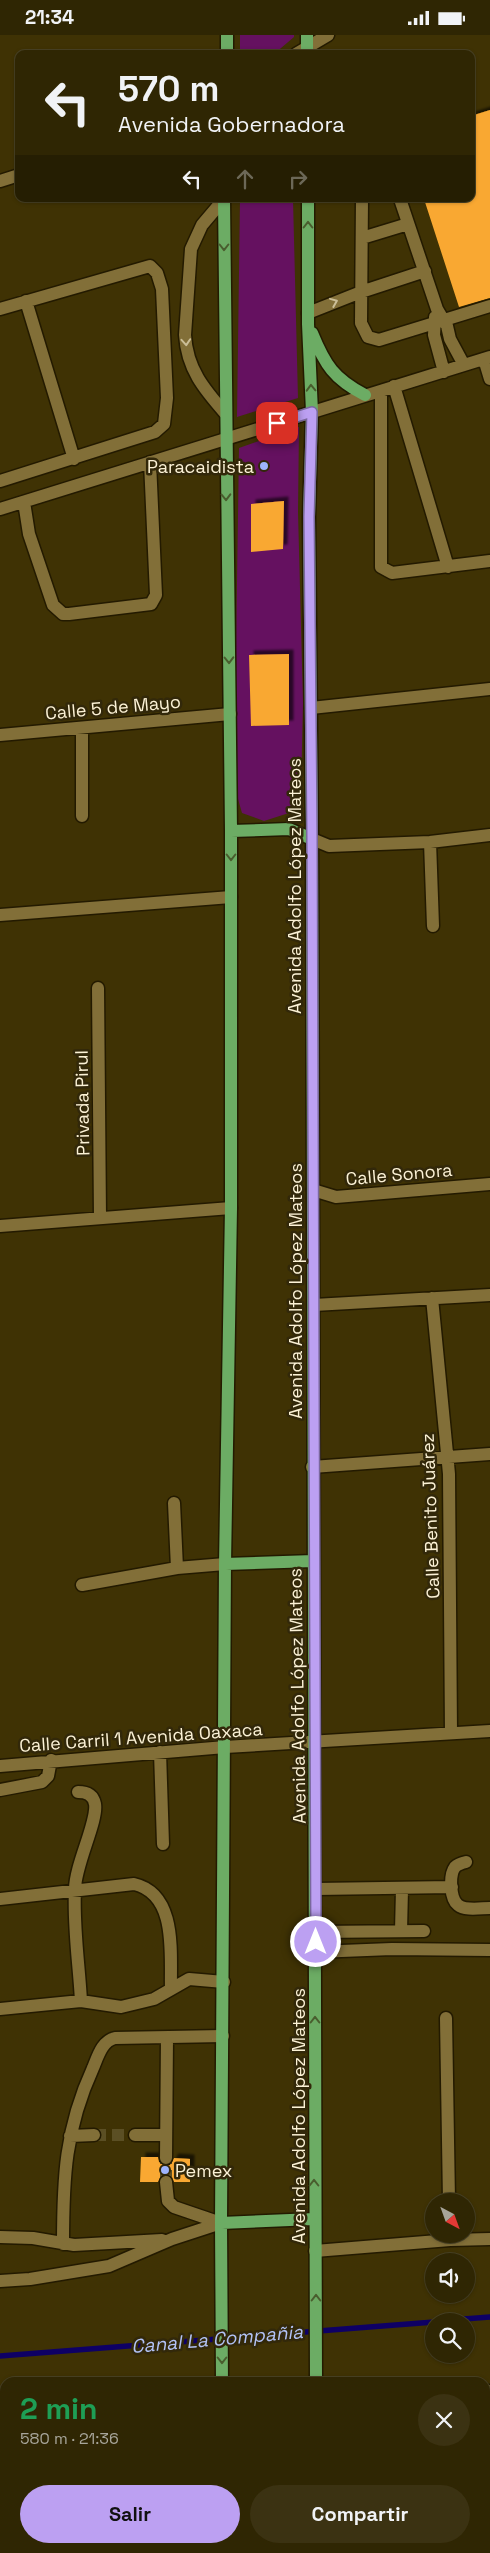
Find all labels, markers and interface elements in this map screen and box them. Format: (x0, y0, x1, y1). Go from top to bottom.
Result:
text: 21:34 (25, 5, 74, 30)
text: 570 m (118, 67, 219, 111)
icon: left (35, 70, 100, 135)
text: Avenida Gobernadora (118, 110, 345, 138)
icon: left (178, 165, 206, 193)
icon: ahead (231, 165, 259, 193)
icon: right (284, 165, 312, 193)
one-way arrow (303, 221, 313, 229)
one-way arrow (219, 244, 229, 252)
one-way arrow (330, 298, 338, 308)
one-way arrow (180, 338, 191, 346)
one-way arrow (305, 384, 316, 392)
pin (256, 402, 298, 444)
icon: arrive (263, 409, 291, 437)
place label: Paracaidista (147, 455, 254, 478)
marker: Paracaidista (258, 460, 270, 472)
one-way arrow (221, 494, 231, 502)
one-way arrow (224, 656, 234, 664)
street label: Calle 5 de Mayo (44, 690, 182, 724)
street label: Avenida Adolfo López Mateos (283, 758, 306, 1014)
one-way arrow (226, 854, 236, 862)
street label: Privada Pirul (70, 1050, 94, 1156)
street label: Calle Sonora (345, 1158, 453, 1190)
street label: Avenida Adolfo López Mateos (284, 1163, 307, 1419)
street label: Calle Benito Juárez (416, 1433, 444, 1599)
street label: Avenida Adolfo López Mateos (283, 1568, 311, 1824)
street label: Calle Carril 1 Avenida Oaxaca (19, 1717, 263, 1757)
position arrow (289, 1915, 341, 1967)
street label: Avenida Adolfo López Mateos (287, 1988, 310, 2244)
one-way arrow (310, 2016, 321, 2024)
place label: Pemex (175, 2159, 232, 2182)
marker: Pemex (159, 2164, 171, 2176)
one-way arrow (309, 2178, 319, 2186)
north arrow (425, 2193, 475, 2243)
map controls (425, 2193, 475, 2363)
button: sound (425, 2253, 475, 2303)
one-way arrow (311, 2293, 321, 2301)
button: search (425, 2313, 475, 2363)
water label: Canal La Compañia (130, 2319, 304, 2359)
one-way arrow (217, 2356, 227, 2364)
text: 2 min (20, 2389, 98, 2428)
button: close (418, 2394, 470, 2446)
text: 580 m · 21:36 (20, 2428, 119, 2449)
button: Salir (20, 2485, 240, 2543)
button: Compartir (250, 2485, 470, 2543)

